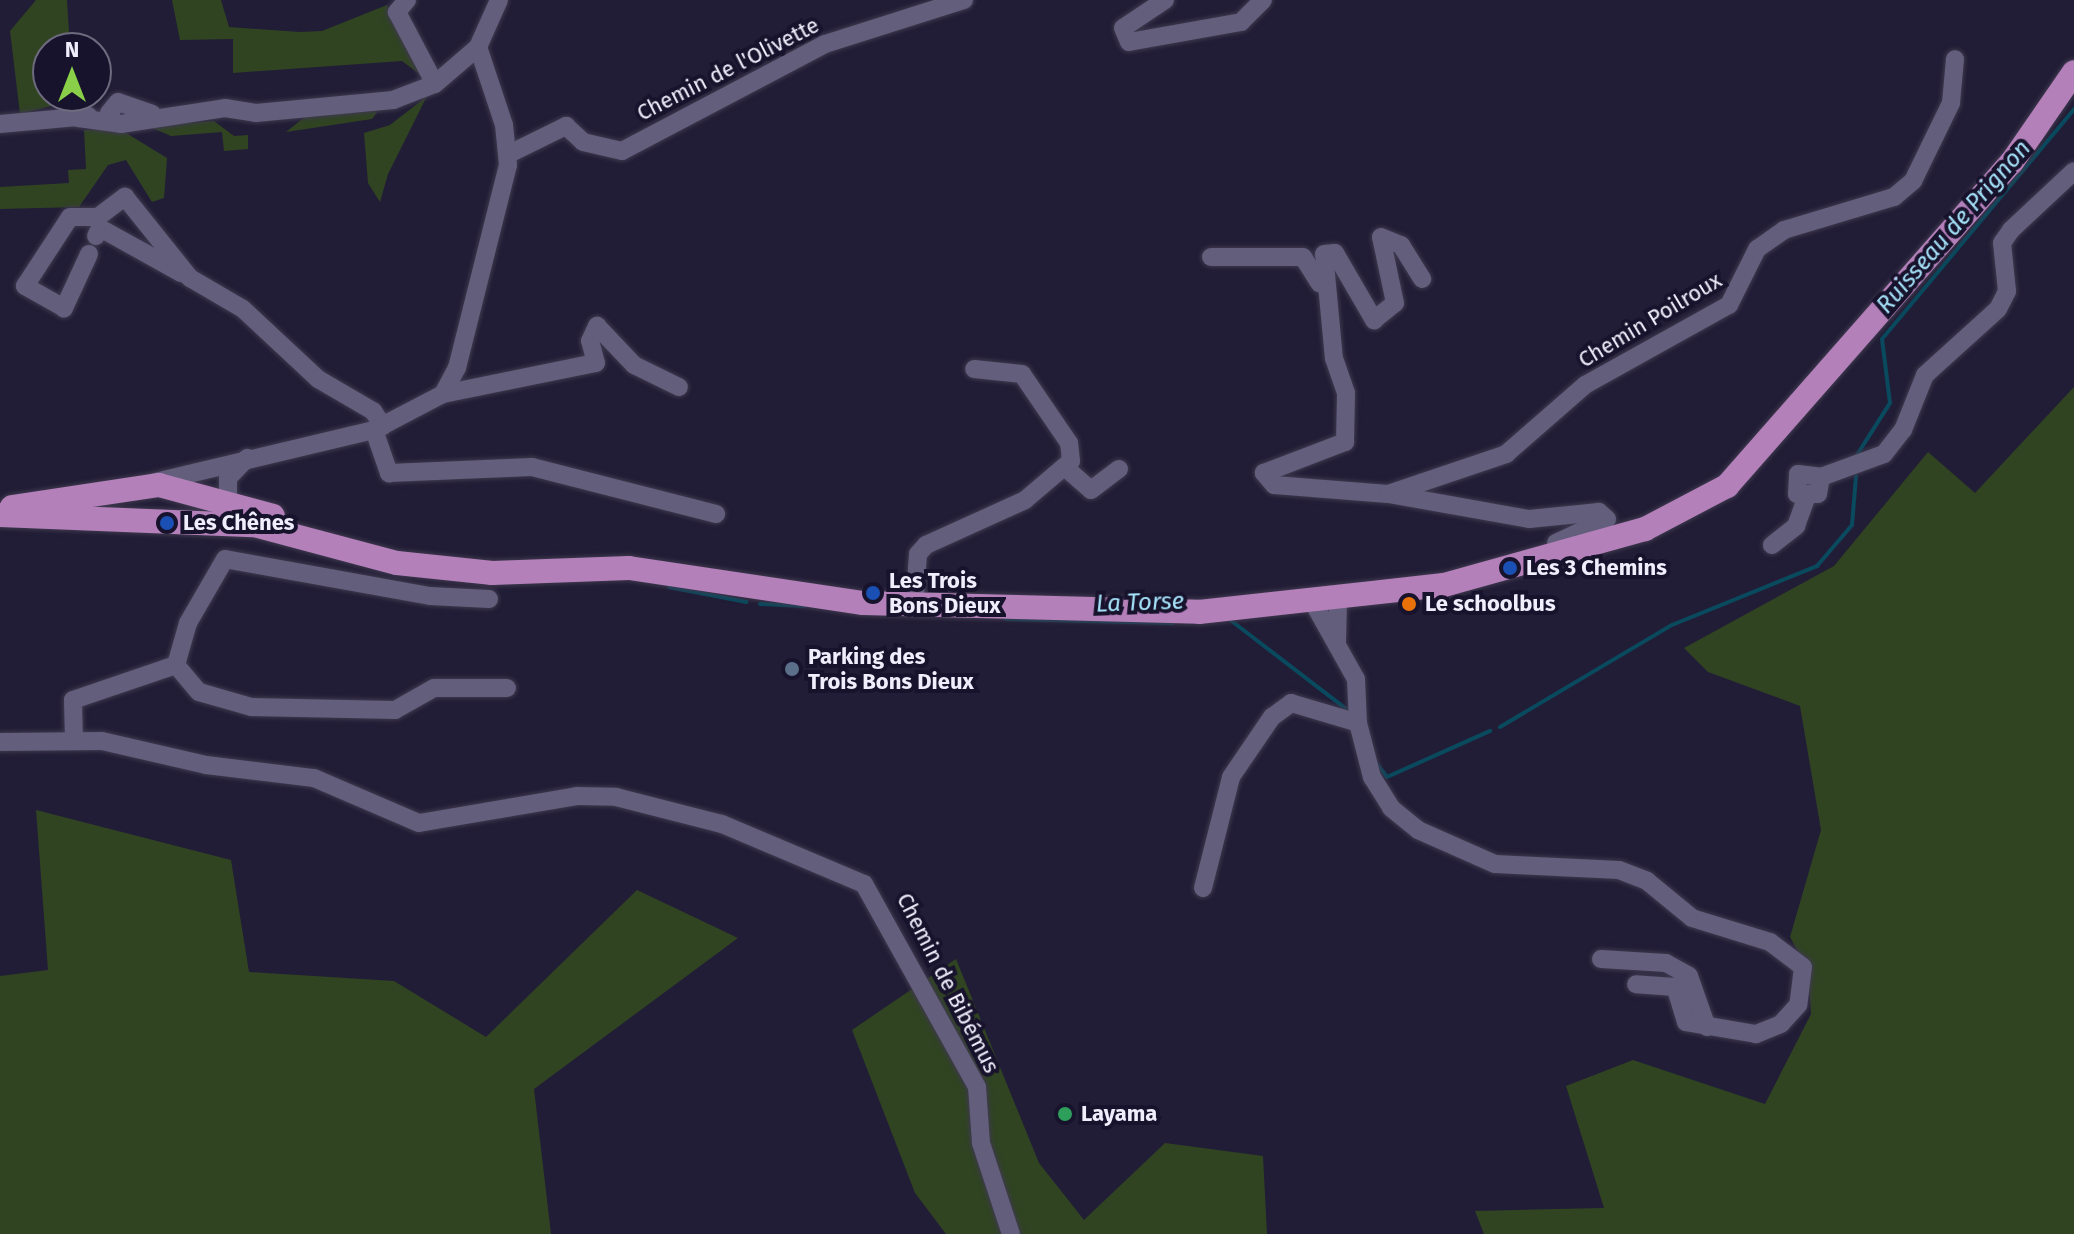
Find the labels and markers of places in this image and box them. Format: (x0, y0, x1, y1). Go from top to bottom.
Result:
place label: Les Chênes (183, 510, 294, 536)
marker: Les Chênes (158, 514, 176, 532)
place label: Les 3 Chemins (1526, 555, 1667, 581)
marker: Les 3 Chemins (1501, 559, 1519, 577)
place label: Les Trois Bons Dieux (889, 567, 1000, 618)
marker: Les Trois Bons Dieux (864, 584, 882, 602)
place label: Le schoolbus (1425, 591, 1556, 617)
marker: Le schoolbus (1400, 595, 1418, 613)
place label: Parking des Trois Bons Dieux (808, 643, 974, 694)
marker: Parking des Trois Bons Dieux (783, 660, 801, 678)
place label: Layama (1081, 1101, 1157, 1127)
marker: Layama (1056, 1105, 1074, 1123)

